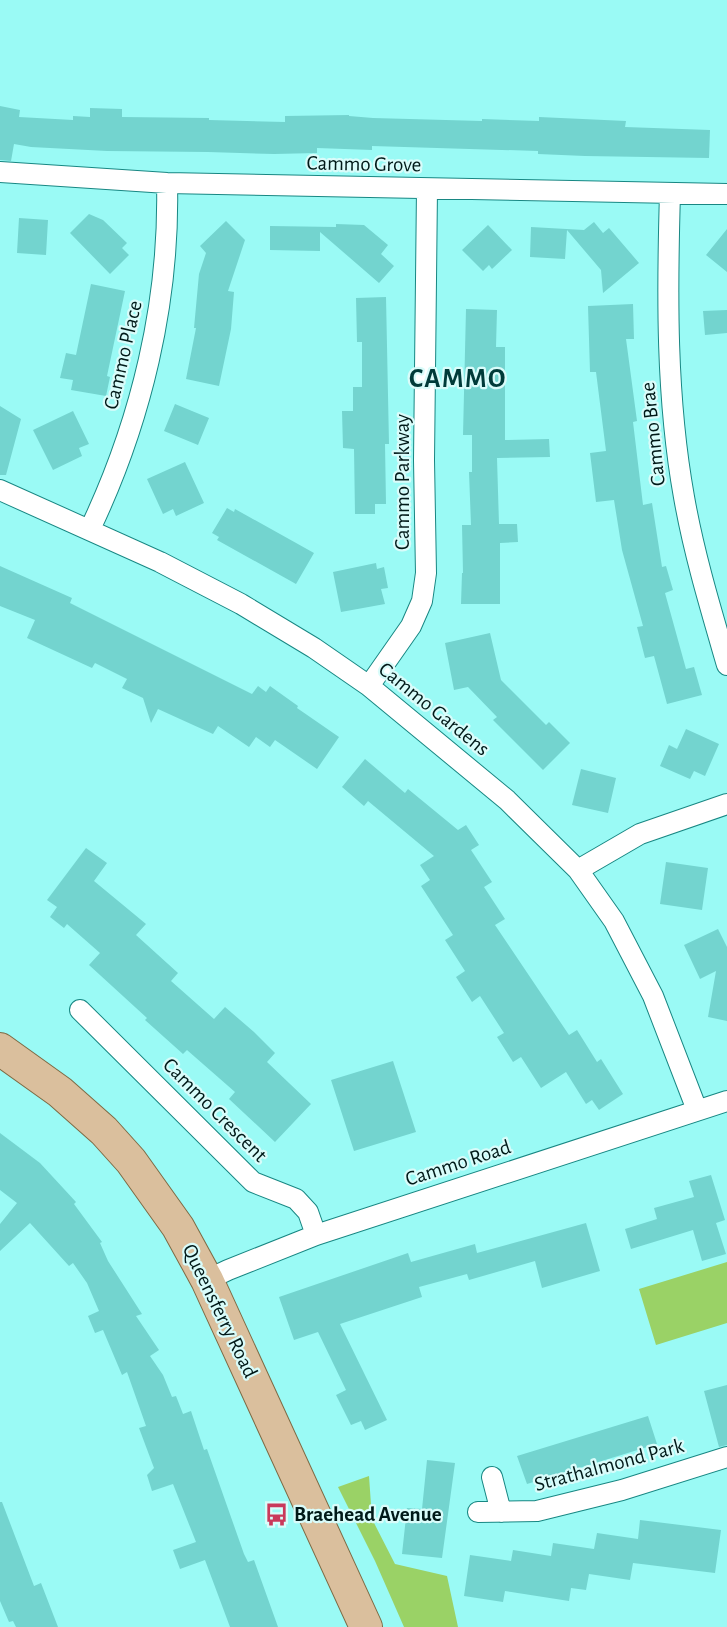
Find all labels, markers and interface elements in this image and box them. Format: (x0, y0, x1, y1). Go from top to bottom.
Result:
street label: Cammo Grove (306, 152, 422, 176)
street label: Cammo Place (100, 298, 146, 412)
district label: CAMMO (409, 365, 507, 392)
street label: Cammo Brae (637, 381, 669, 487)
street label: Cammo Parkway (392, 414, 413, 550)
street label: Cammo Gardens (375, 658, 493, 760)
street label: Cammo Crescent (159, 1054, 271, 1166)
street label: Cammo Road (403, 1136, 513, 1190)
street label: Queensferry Road (179, 1241, 261, 1381)
street label: Strathalmond Park (532, 1435, 686, 1495)
bus stop icon: Braehead Avenue (263, 1501, 289, 1527)
place label: Braehead Avenue (294, 1504, 442, 1525)

